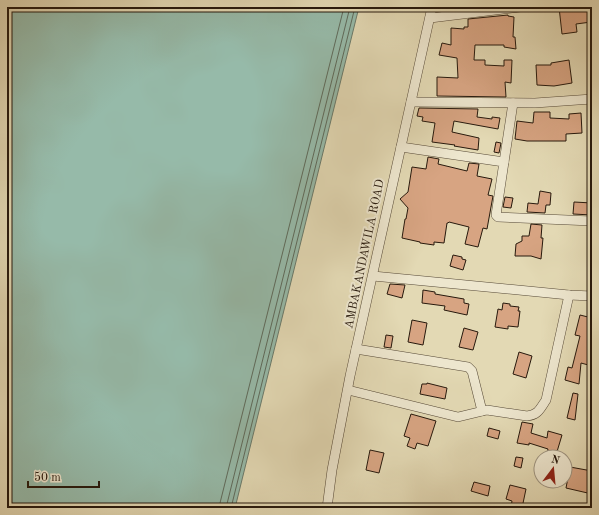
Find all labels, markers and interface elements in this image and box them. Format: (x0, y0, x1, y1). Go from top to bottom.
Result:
street label: AMBAKANDAWILA ROAD (343, 178, 387, 330)
north arrow (533, 449, 573, 489)
text: N (550, 454, 561, 467)
scale bar (28, 463, 99, 489)
text: 50 m (34, 471, 61, 484)

